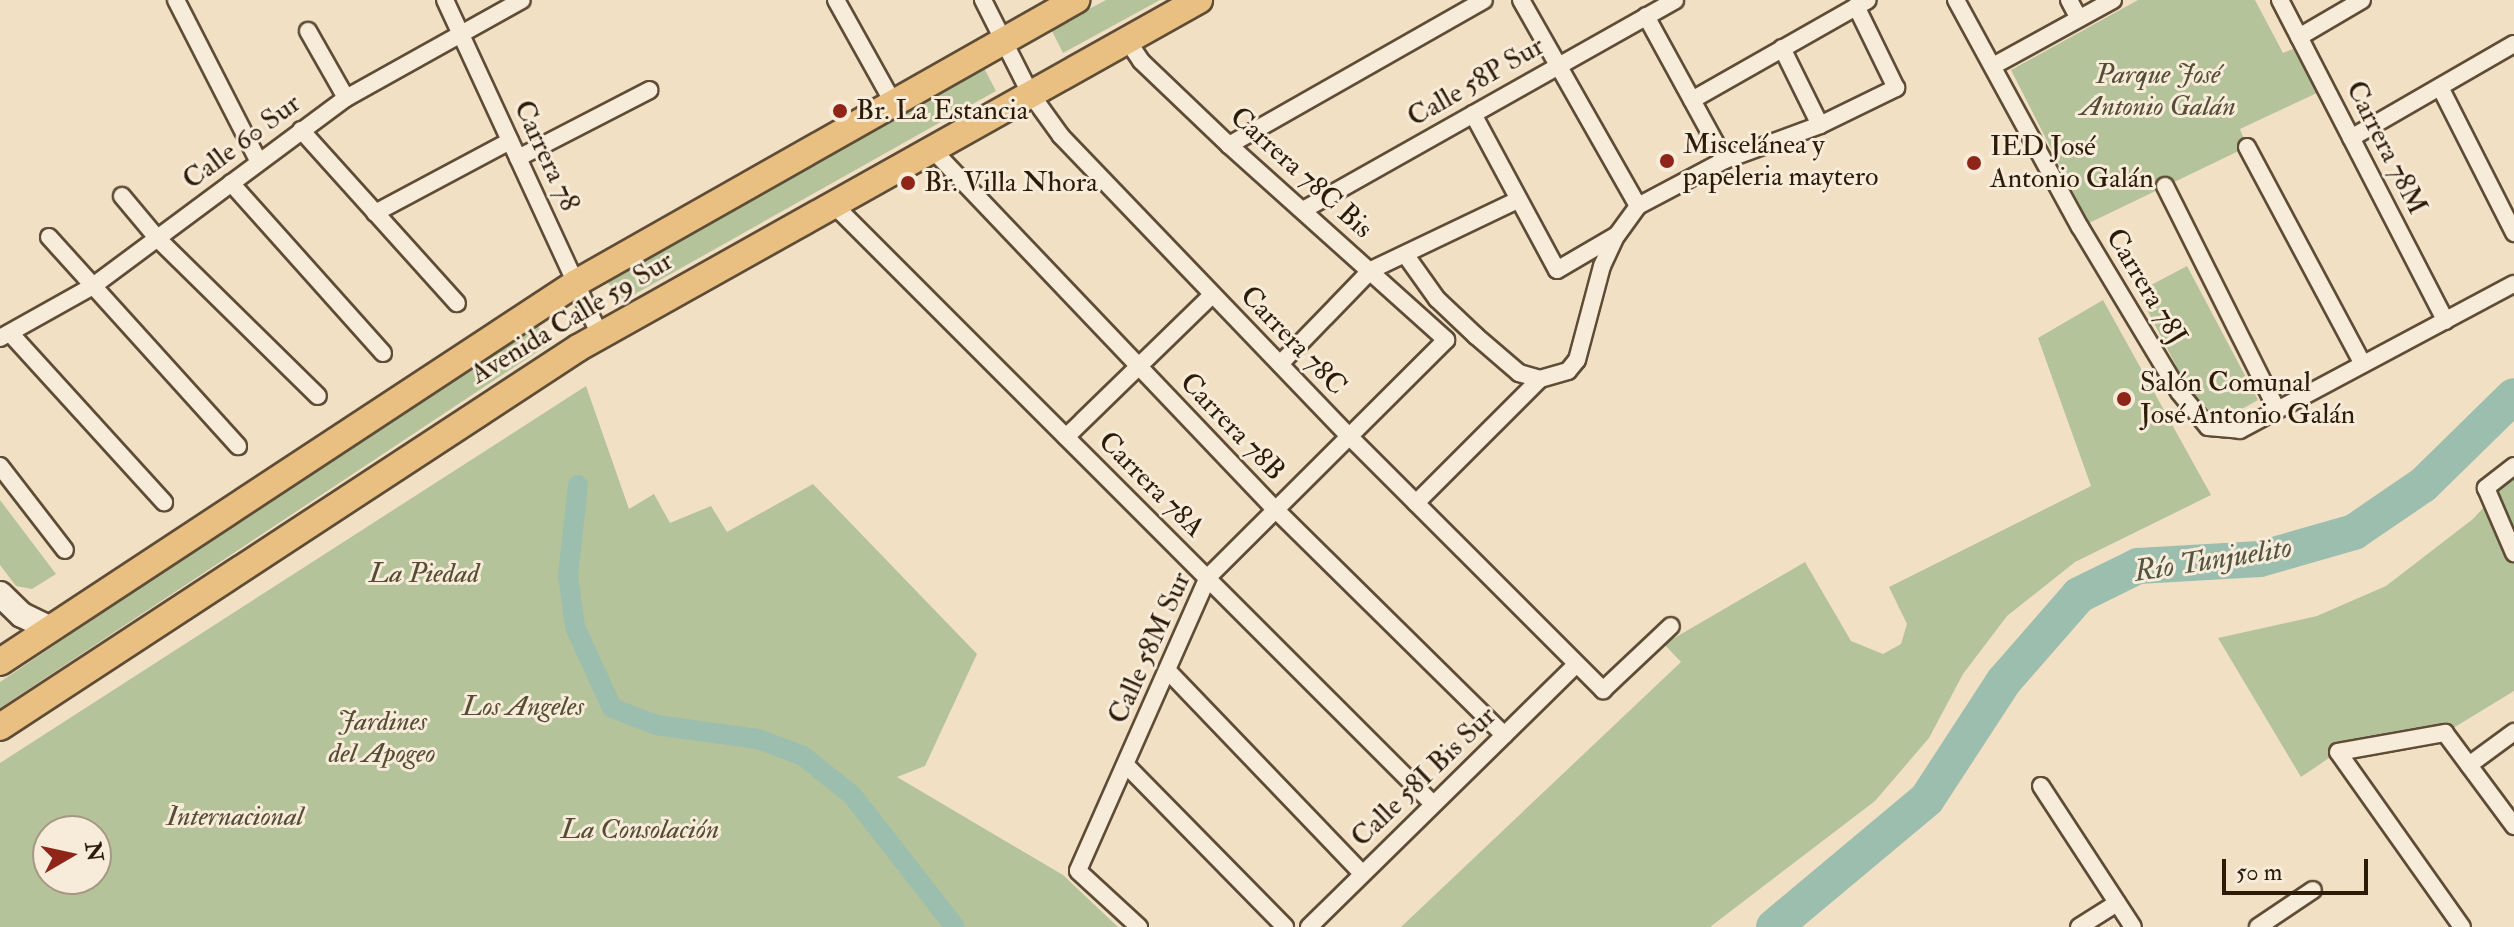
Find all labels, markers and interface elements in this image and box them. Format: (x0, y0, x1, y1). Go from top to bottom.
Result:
street label: Calle 58P Sur (1402, 29, 1550, 135)
park label: Parque José Antonio Galán (2080, 58, 2236, 124)
street label: Carrera 78M (2338, 76, 2434, 220)
street label: Calle 60 Sur (177, 87, 307, 197)
place label: Br. La Estancia (856, 94, 1028, 128)
street label: Carrera 78 (506, 95, 586, 217)
street label: Carrera 78C Bis (1223, 100, 1379, 246)
marker: Br. La Estancia (831, 102, 849, 120)
place label: Miscelánea y papeleria maytero (1683, 128, 1878, 194)
place label: IED José Antonio Galán (1990, 130, 2154, 196)
marker: Miscelánea y papeleria maytero (1658, 152, 1676, 170)
marker: IED José Antonio Galán (1965, 154, 1983, 172)
place label: Br. Villa Nhora (924, 166, 1098, 200)
marker: Br. Villa Nhora (899, 174, 917, 192)
street label: Carrera 78J (2098, 223, 2194, 351)
street label: Avenida Calle 59 Sur (465, 244, 679, 392)
street label: Carrera 78C (1233, 279, 1353, 403)
street label: Carrera 78B (1172, 366, 1292, 488)
place label: Salón Comunal José Antonio Galán (2140, 366, 2355, 432)
marker: Salón Comunal José Antonio Galán (2115, 390, 2133, 408)
street label: Carrera 78A (1091, 425, 1211, 545)
water label: Río Tunjuelito (2132, 530, 2294, 590)
park label: La Piedad (369, 557, 479, 591)
street label: Calle 58M Sur (1102, 567, 1198, 729)
park label: Los Angeles (462, 690, 584, 724)
street label: Calle 58I Bis Sur (1345, 700, 1503, 854)
park label: Jardines del Apogeo (329, 705, 435, 771)
park label: Internacional (167, 800, 303, 834)
park label: La Consolación (561, 813, 719, 847)
north arrow (32, 815, 112, 895)
text: N (78, 840, 109, 863)
scale bar (2226, 843, 2372, 893)
text: 50 m (2236, 857, 2282, 888)

